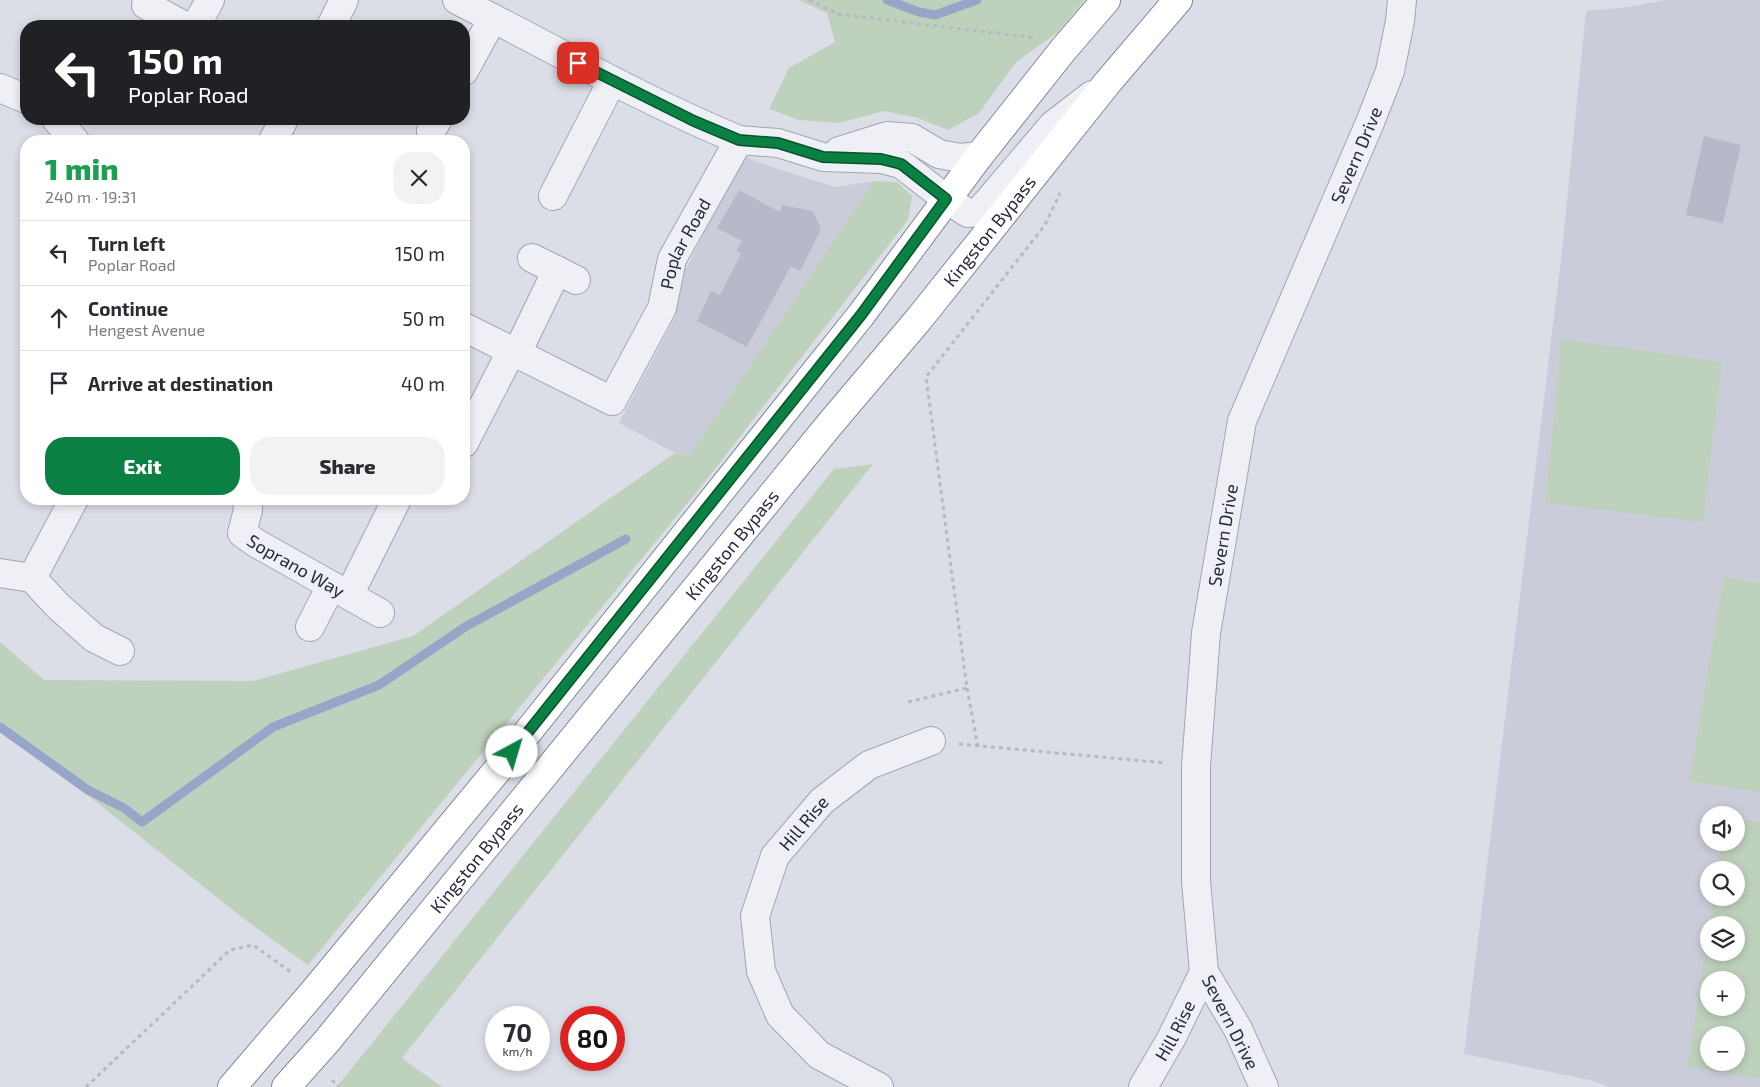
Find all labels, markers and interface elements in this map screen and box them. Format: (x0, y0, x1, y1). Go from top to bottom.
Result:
text: 150 m (128, 39, 223, 81)
icon: left (45, 40, 110, 105)
pin (557, 42, 599, 84)
icon: arrive (564, 49, 592, 77)
text: Poplar Road (128, 81, 249, 107)
street label: Severn Drive (1326, 103, 1386, 207)
text: 1 min (45, 150, 119, 186)
button: close (393, 152, 445, 204)
street label: Kingston Bypass (938, 171, 1040, 291)
text: 240 m · 19:31 (45, 187, 137, 206)
street label: Poplar Road (655, 194, 715, 291)
text: Turn left (88, 232, 165, 255)
icon: left (45, 239, 73, 267)
text: 150 m (395, 242, 445, 265)
text: Poplar Road (88, 255, 176, 274)
text: Continue (88, 297, 168, 320)
icon: ahead (45, 304, 73, 332)
text: 50 m (402, 307, 445, 330)
text: Hengest Avenue (88, 320, 205, 339)
icon: arrive (45, 369, 73, 397)
text: Arrive at destination (88, 372, 273, 395)
text: 40 m (401, 372, 445, 395)
button: Exit (45, 437, 240, 495)
button: Share (250, 437, 445, 495)
street label: Severn Drive (1203, 482, 1242, 588)
street label: Kingston Bypass (680, 485, 783, 604)
street label: Soprano Way (243, 529, 349, 602)
position arrow (485, 725, 537, 777)
street label: Hill Rise (774, 791, 833, 855)
street label: Kingston Bypass (425, 798, 528, 917)
map controls (1700, 806, 1745, 1071)
button: sound (1700, 806, 1745, 851)
button: search (1700, 861, 1745, 906)
button: layers (1700, 916, 1745, 961)
street label: Severn Drive (1198, 971, 1264, 1073)
button: + (1700, 971, 1745, 1016)
street label: Hill Rise (1150, 996, 1199, 1065)
speed limit sign: 80 (560, 1006, 625, 1071)
text: 70 (503, 1017, 532, 1047)
button: − (1700, 1026, 1745, 1071)
text: km/h (503, 1044, 532, 1058)

